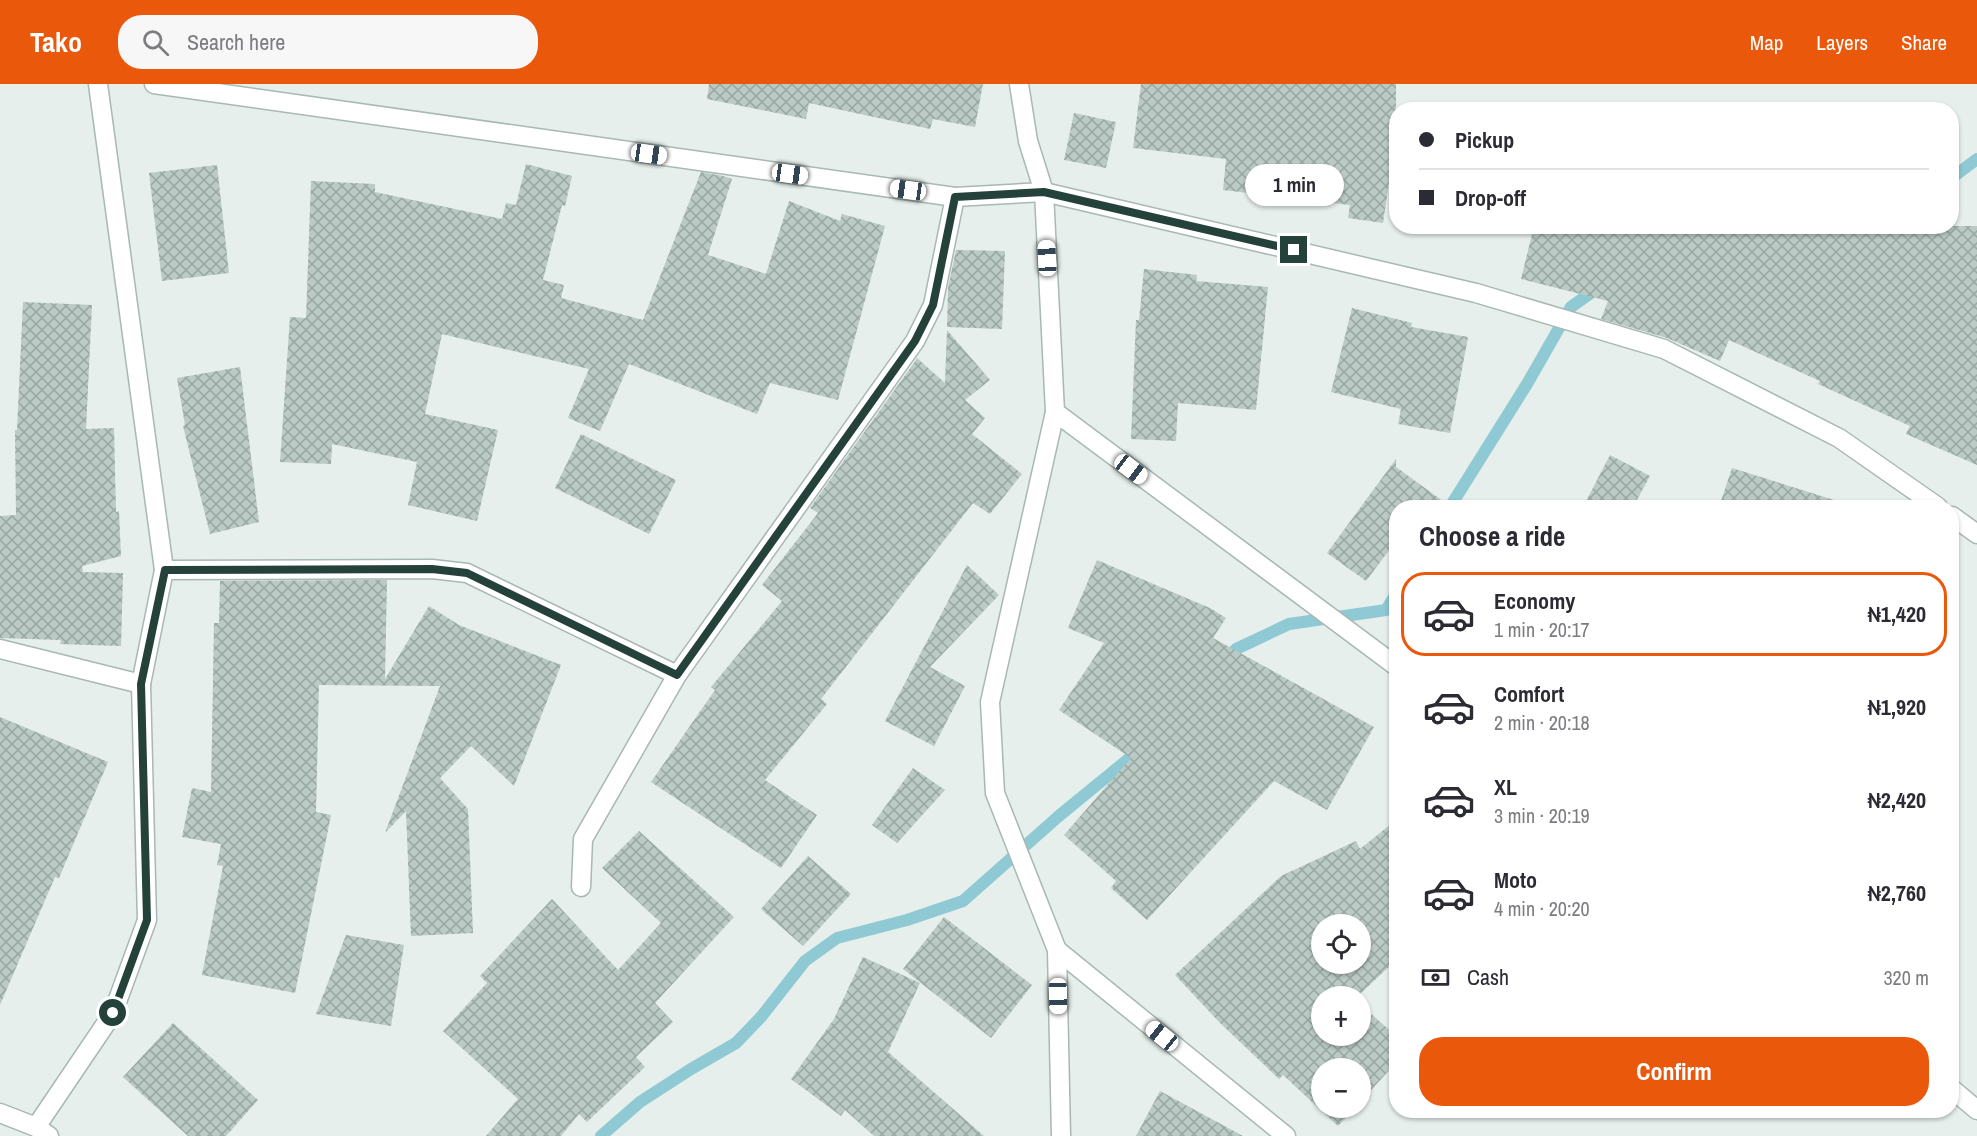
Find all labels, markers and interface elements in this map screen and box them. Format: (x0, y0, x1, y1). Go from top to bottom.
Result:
search box (118, 15, 538, 69)
text: Tako (30, 23, 82, 61)
icon: search (139, 26, 172, 59)
text: Search here (187, 27, 285, 57)
text: Map (1750, 28, 1783, 57)
text: Layers (1816, 28, 1868, 57)
text: Share (1901, 28, 1947, 57)
text: Pickup (1455, 125, 1514, 155)
car (630, 143, 668, 165)
car (771, 163, 809, 185)
callout: 1 min (1244, 163, 1344, 205)
text: 1 min (1273, 171, 1316, 198)
car (889, 179, 927, 201)
text: Drop-off (1455, 183, 1526, 213)
route end (1280, 236, 1307, 263)
car (1037, 240, 1057, 276)
car (1111, 451, 1151, 487)
text: Choose a ride (1419, 518, 1565, 554)
text: Economy (1494, 586, 1575, 616)
icon: car (1422, 587, 1476, 641)
text: ₦1,420 (1868, 599, 1926, 629)
text: 1 min · 20:17 (1494, 616, 1590, 643)
text: Comfort (1494, 679, 1564, 709)
icon: car (1422, 680, 1476, 734)
text: ₦1,920 (1868, 692, 1926, 722)
text: 2 min · 20:18 (1494, 709, 1590, 736)
text: XL (1494, 772, 1517, 802)
icon: car (1422, 773, 1476, 827)
text: ₦2,420 (1868, 785, 1926, 815)
text: 3 min · 20:19 (1494, 802, 1590, 829)
text: Moto (1494, 865, 1537, 895)
icon: car (1422, 866, 1476, 920)
text: ₦2,760 (1868, 878, 1926, 908)
text: 4 min · 20:20 (1494, 895, 1590, 922)
map controls (1311, 914, 1371, 1118)
button: locate (1311, 914, 1371, 974)
icon: cash (1419, 961, 1452, 994)
text: Cash (1467, 962, 1509, 992)
text: 320 m (1883, 964, 1929, 991)
car (1049, 978, 1067, 1014)
button: + (1311, 986, 1371, 1046)
route start (99, 999, 126, 1026)
car (1142, 1018, 1182, 1054)
button: Confirm (1419, 1037, 1929, 1106)
button: − (1311, 1058, 1371, 1118)

